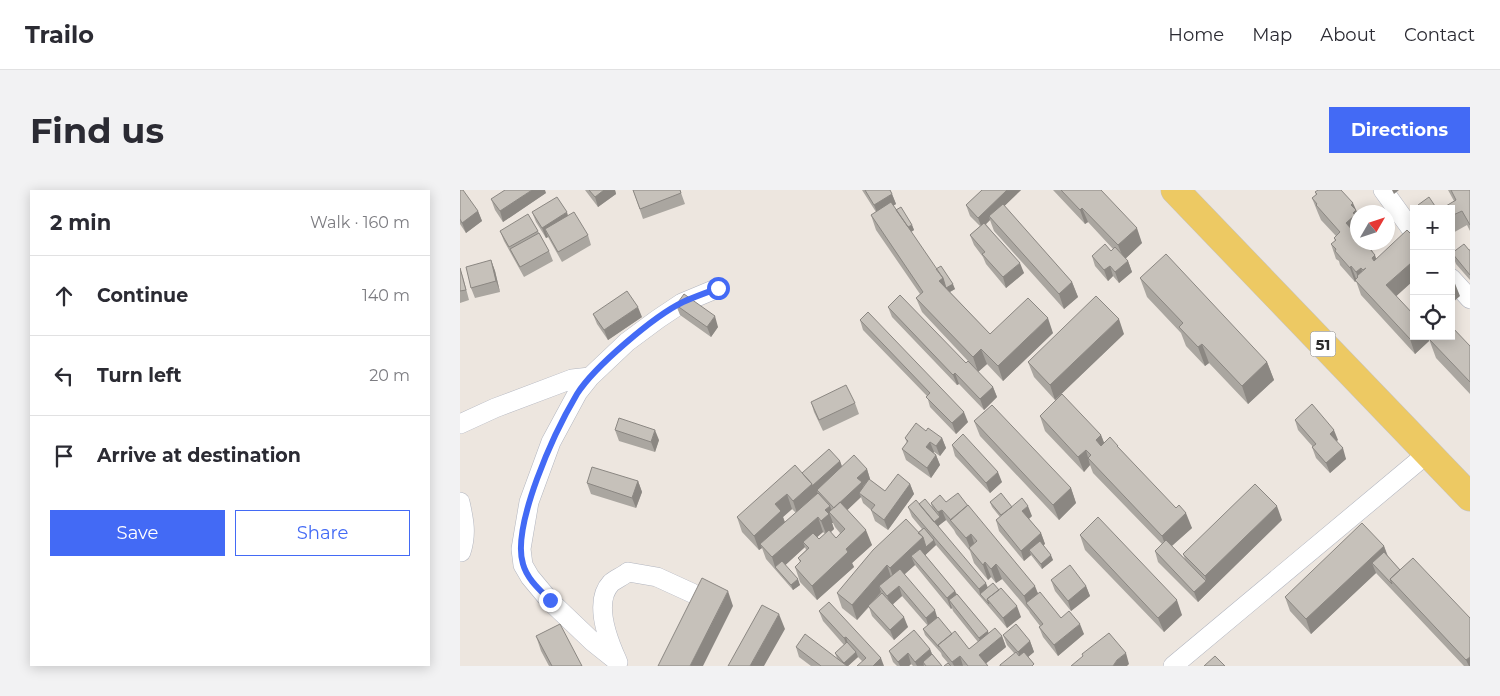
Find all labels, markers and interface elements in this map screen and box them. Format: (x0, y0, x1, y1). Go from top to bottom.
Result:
text: Trailo (25, 20, 94, 49)
text: Home (1168, 24, 1224, 46)
text: Map (1252, 24, 1292, 46)
text: About (1320, 24, 1376, 46)
text: Contact (1404, 24, 1475, 46)
button: Directions (1329, 107, 1470, 153)
text: Find us (30, 109, 164, 152)
north arrow (1350, 205, 1395, 250)
map controls (1410, 205, 1455, 340)
button: + (1410, 205, 1455, 250)
text: 2 min (50, 210, 111, 235)
text: Walk · 160 m (310, 213, 410, 232)
button: − (1410, 250, 1455, 295)
route start (707, 277, 730, 300)
icon: ahead (50, 282, 78, 310)
text: Continue (97, 284, 188, 307)
text: 140 m (362, 286, 410, 305)
button: locate (1410, 295, 1455, 340)
road number: 51 (1310, 332, 1336, 356)
icon: left (50, 362, 78, 390)
text: Turn left (97, 364, 182, 387)
text: 20 m (369, 366, 410, 385)
icon: arrive (50, 442, 78, 470)
text: Arrive at destination (97, 444, 301, 467)
button: Save (50, 510, 225, 556)
button: Share (235, 510, 410, 556)
route end (539, 589, 562, 612)

